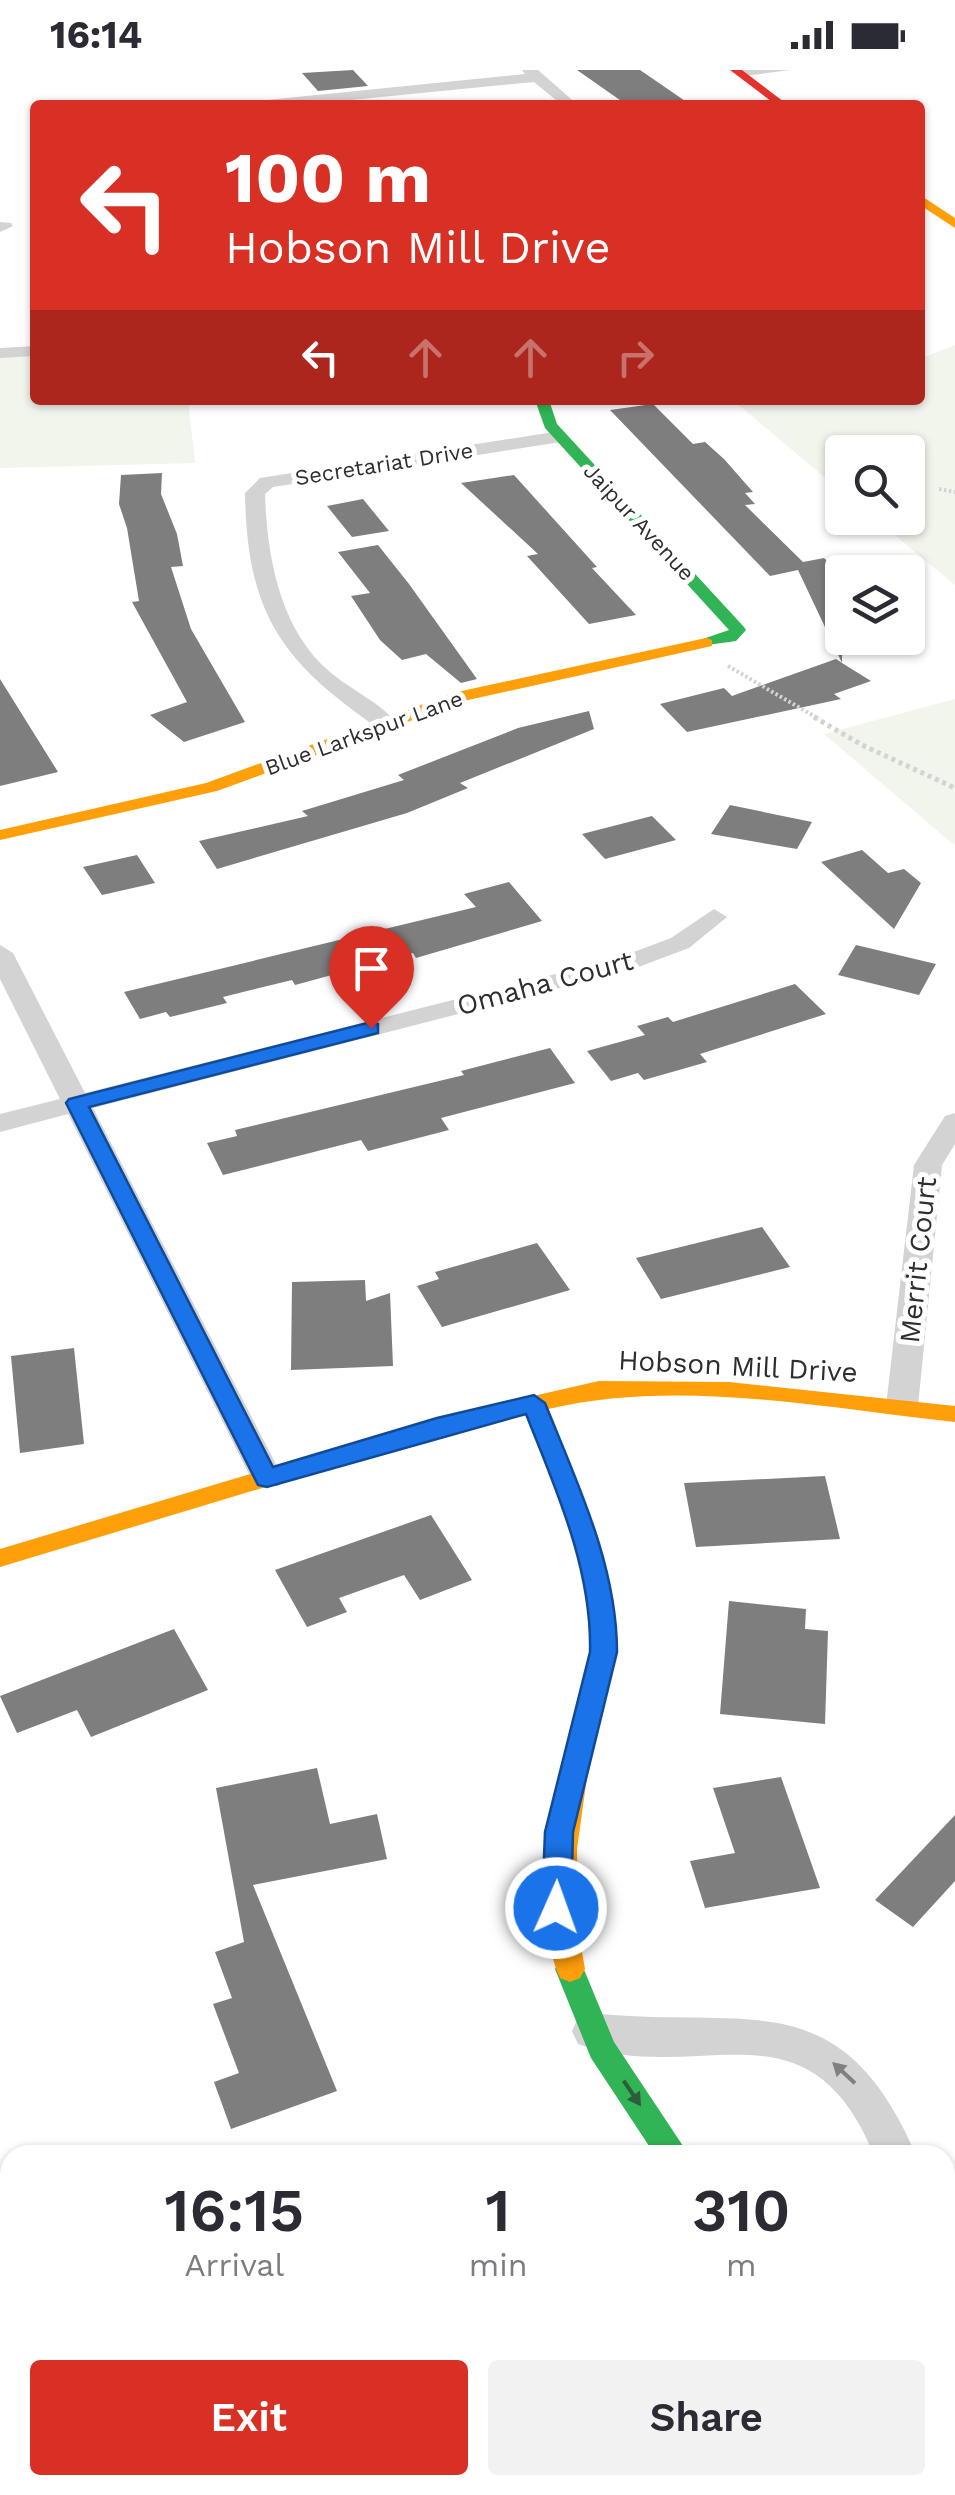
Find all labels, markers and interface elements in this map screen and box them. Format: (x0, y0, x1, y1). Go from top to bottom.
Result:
text: 16:14 (50, 13, 142, 57)
text: 100 m (225, 137, 431, 219)
icon: left (60, 140, 190, 270)
text: Hobson Mill Drive (225, 221, 610, 274)
icon: left (293, 330, 348, 385)
icon: ahead (398, 330, 453, 385)
icon: ahead (503, 330, 558, 385)
icon: right (608, 330, 663, 385)
map controls (825, 435, 925, 655)
button: search (825, 435, 925, 535)
street label: Secretariat Drive (293, 438, 475, 490)
street label: Jaipur Avenue (578, 458, 700, 586)
button: layers (825, 555, 925, 655)
street label: Blue Larkspur Lane (262, 686, 466, 780)
pin (329, 926, 414, 1029)
icon: arrive (344, 941, 399, 996)
street label: Omaha Court (453, 944, 637, 1022)
street label: Merrit Court (893, 1175, 943, 1345)
street label: Hobson Mill Drive (617, 1343, 859, 1389)
position arrow (504, 1856, 608, 1960)
one-way arrow (833, 2062, 857, 2085)
one-way arrow (622, 2080, 640, 2107)
text: 16:15 (165, 2175, 304, 2246)
text: 1 (486, 2175, 511, 2246)
text: 310 (692, 2175, 790, 2246)
text: Arrival (184, 2246, 284, 2284)
text: min (469, 2246, 527, 2284)
text: m (726, 2246, 756, 2284)
button: Exit (30, 2360, 468, 2475)
button: Share (488, 2360, 925, 2475)

